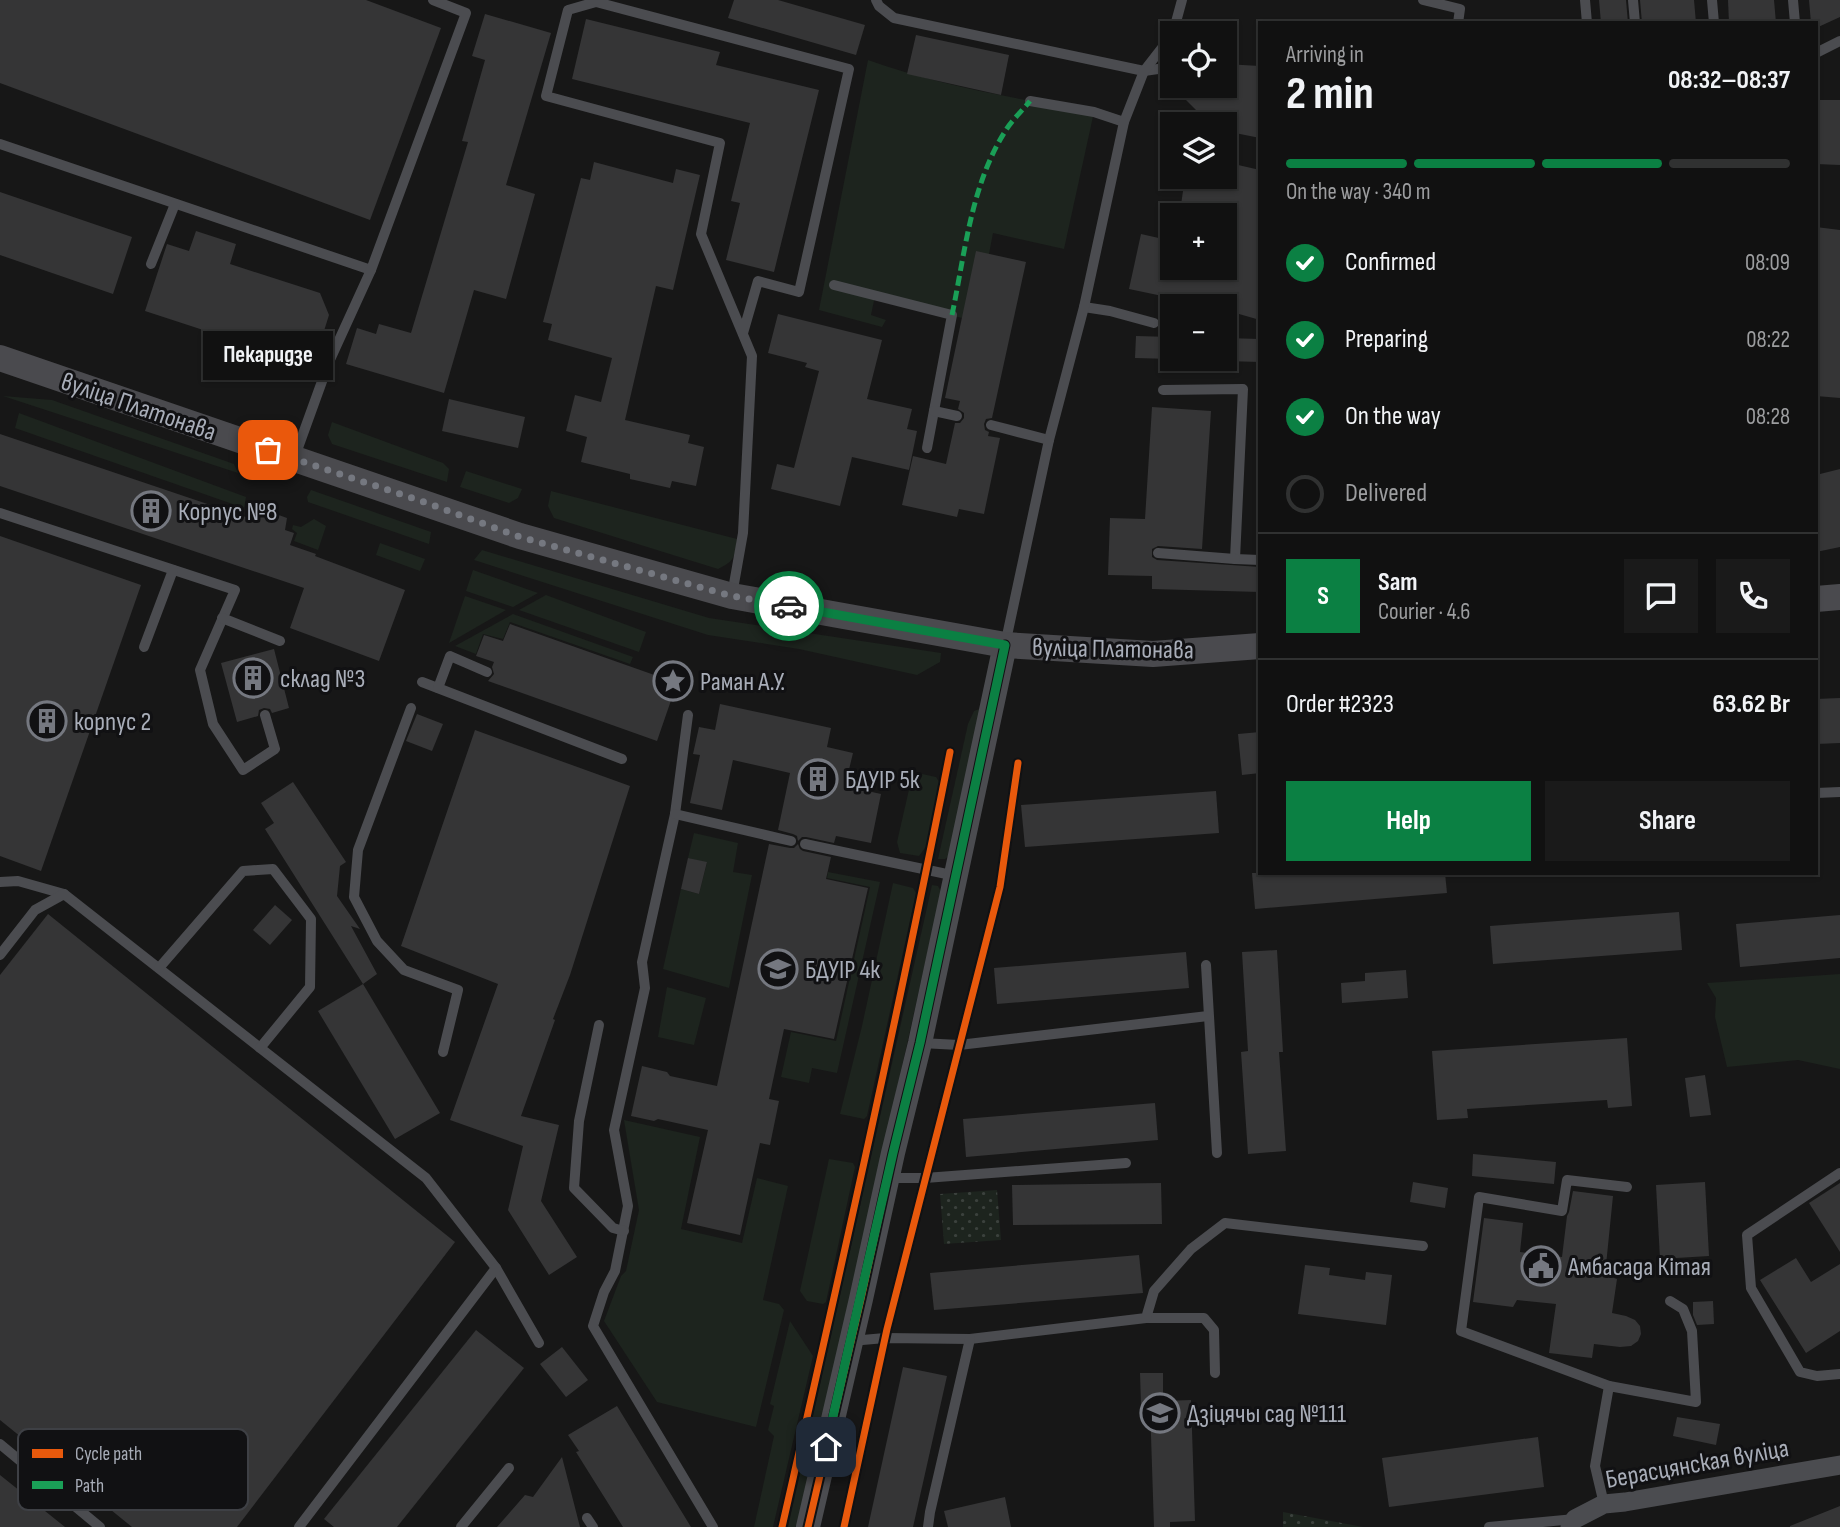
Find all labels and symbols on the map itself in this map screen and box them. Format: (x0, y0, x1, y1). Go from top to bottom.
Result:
callout: Пекаридзе (203, 331, 333, 380)
street label: вуліца Платонава (57, 366, 220, 448)
pin (238, 420, 298, 480)
building icon: Корпус №8 (130, 490, 172, 532)
place label: Корпус №8 (178, 497, 277, 528)
courier (754, 571, 824, 641)
street label: вуліца Платонава (1032, 633, 1194, 666)
building icon: склад №3 (232, 657, 274, 699)
place icon: Раман А.У. (652, 660, 694, 702)
place label: склад №3 (280, 664, 365, 695)
place label: Раман А.У. (700, 667, 785, 698)
building icon: корпус 2 (26, 700, 68, 742)
place label: корпус 2 (74, 707, 151, 738)
building icon: БДУІР 5к (797, 758, 839, 800)
place label: БДУІР 5к (845, 765, 920, 796)
school or university icon: БДУІР 4к (757, 948, 799, 990)
place label: БДУІР 4к (805, 955, 880, 986)
public building icon: Амбасада Кітая (1520, 1245, 1562, 1287)
place label: Амбасада Кітая (1567, 1252, 1711, 1283)
school or university icon: Дзіцячы сад №111 (1139, 1392, 1181, 1434)
place label: Дзіцячы сад №111 (1187, 1399, 1346, 1430)
pin (796, 1417, 856, 1477)
legend (18, 1429, 248, 1510)
street label: Берасцянская вуліца (1603, 1433, 1791, 1496)
text: Cycle path (75, 1443, 142, 1466)
text: Path (75, 1475, 104, 1498)

